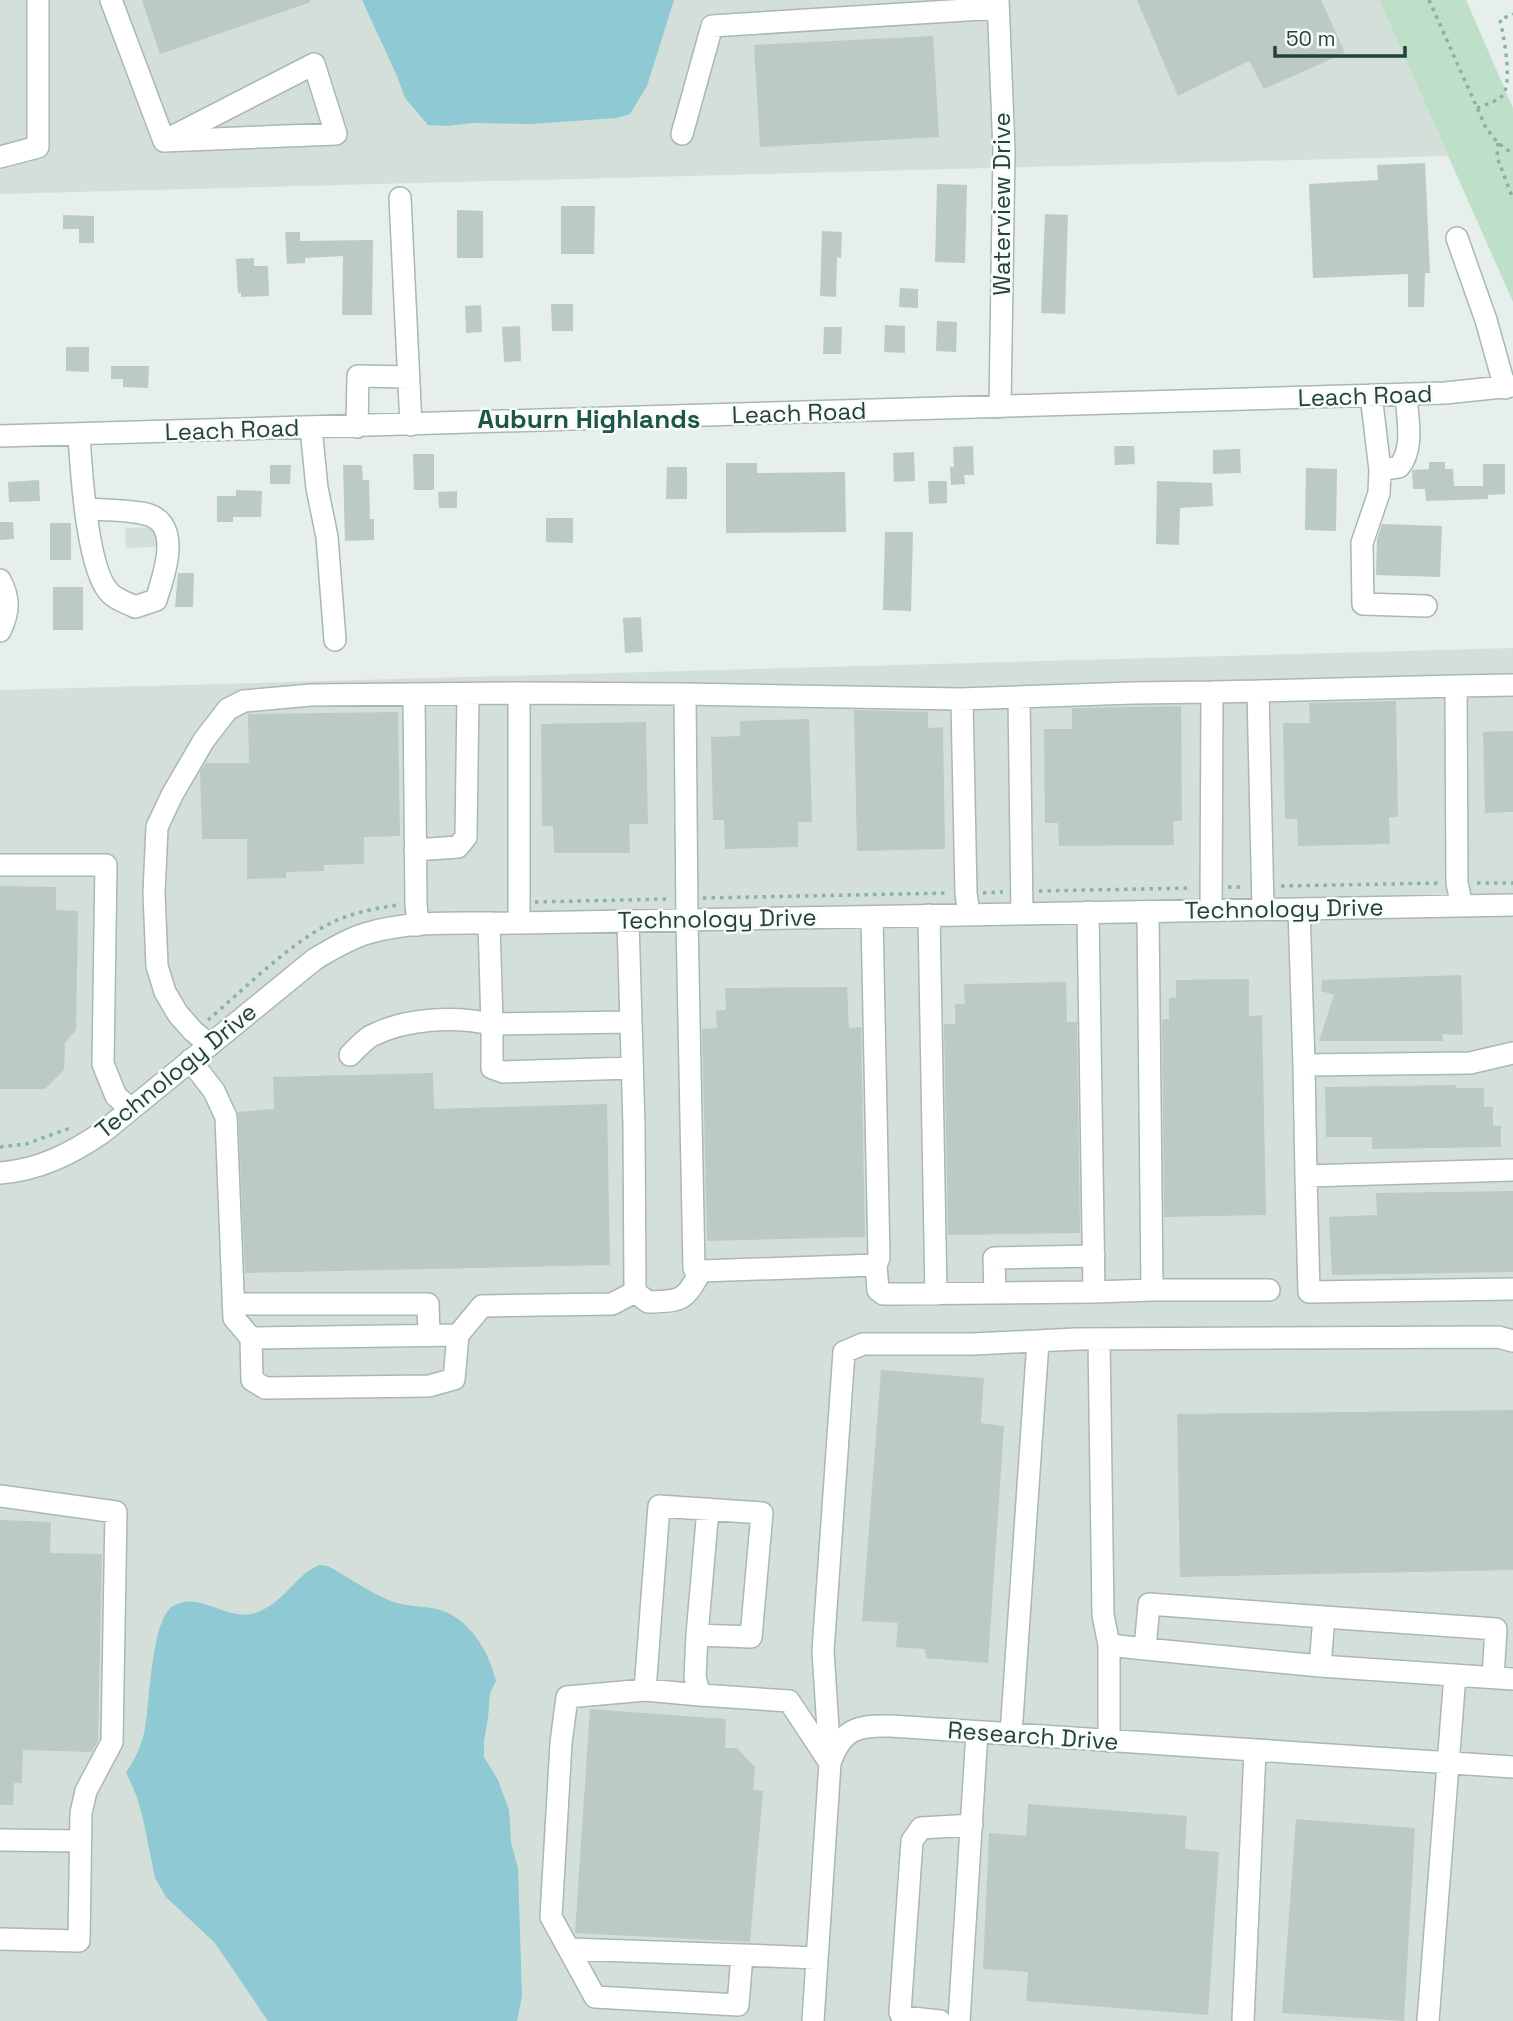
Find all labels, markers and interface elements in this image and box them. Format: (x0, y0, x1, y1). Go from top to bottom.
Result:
scale bar (1275, 14, 1404, 58)
text: 50 m (1286, 25, 1336, 52)
street label: Waterview Drive (986, 112, 1017, 296)
street label: Leach Road (1297, 378, 1433, 413)
street label: Leach Road (731, 395, 867, 430)
district label: Auburn Highlands (478, 402, 700, 436)
street label: Leach Road (164, 412, 300, 447)
street label: Technology Drive (1184, 891, 1384, 926)
street label: Technology Drive (617, 901, 817, 936)
street label: Technology Drive (89, 996, 263, 1145)
street label: Research Drive (946, 1714, 1120, 1757)

